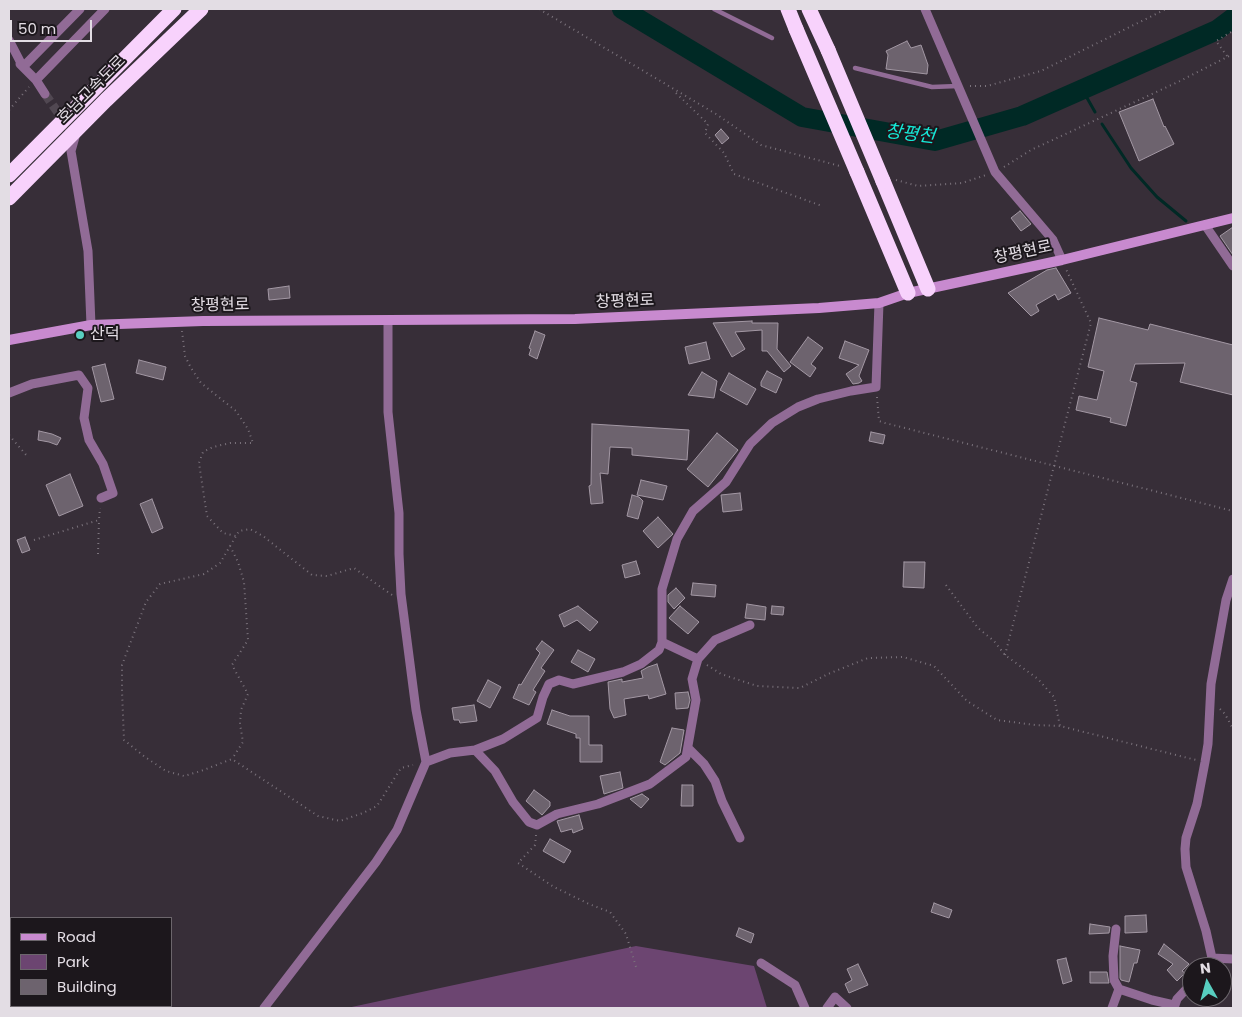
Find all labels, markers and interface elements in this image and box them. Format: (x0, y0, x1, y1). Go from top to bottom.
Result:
scale bar (12, 10, 95, 42)
text: 50 m (18, 18, 56, 39)
street label: 호남고속도로 (54, 52, 130, 128)
water label: 창평천 (884, 121, 936, 149)
street label: 창평현로 (992, 237, 1054, 269)
street label: 창평현로 (595, 291, 655, 313)
street label: 창평현로 (190, 296, 250, 316)
place label: 산덕 (90, 325, 119, 345)
marker: 산덕 (74, 329, 86, 341)
legend (10, 917, 172, 1007)
text: Road (57, 926, 96, 947)
text: Park (57, 951, 89, 972)
north arrow (1182, 957, 1232, 1007)
text: N (1199, 958, 1212, 979)
text: Building (57, 976, 117, 997)

